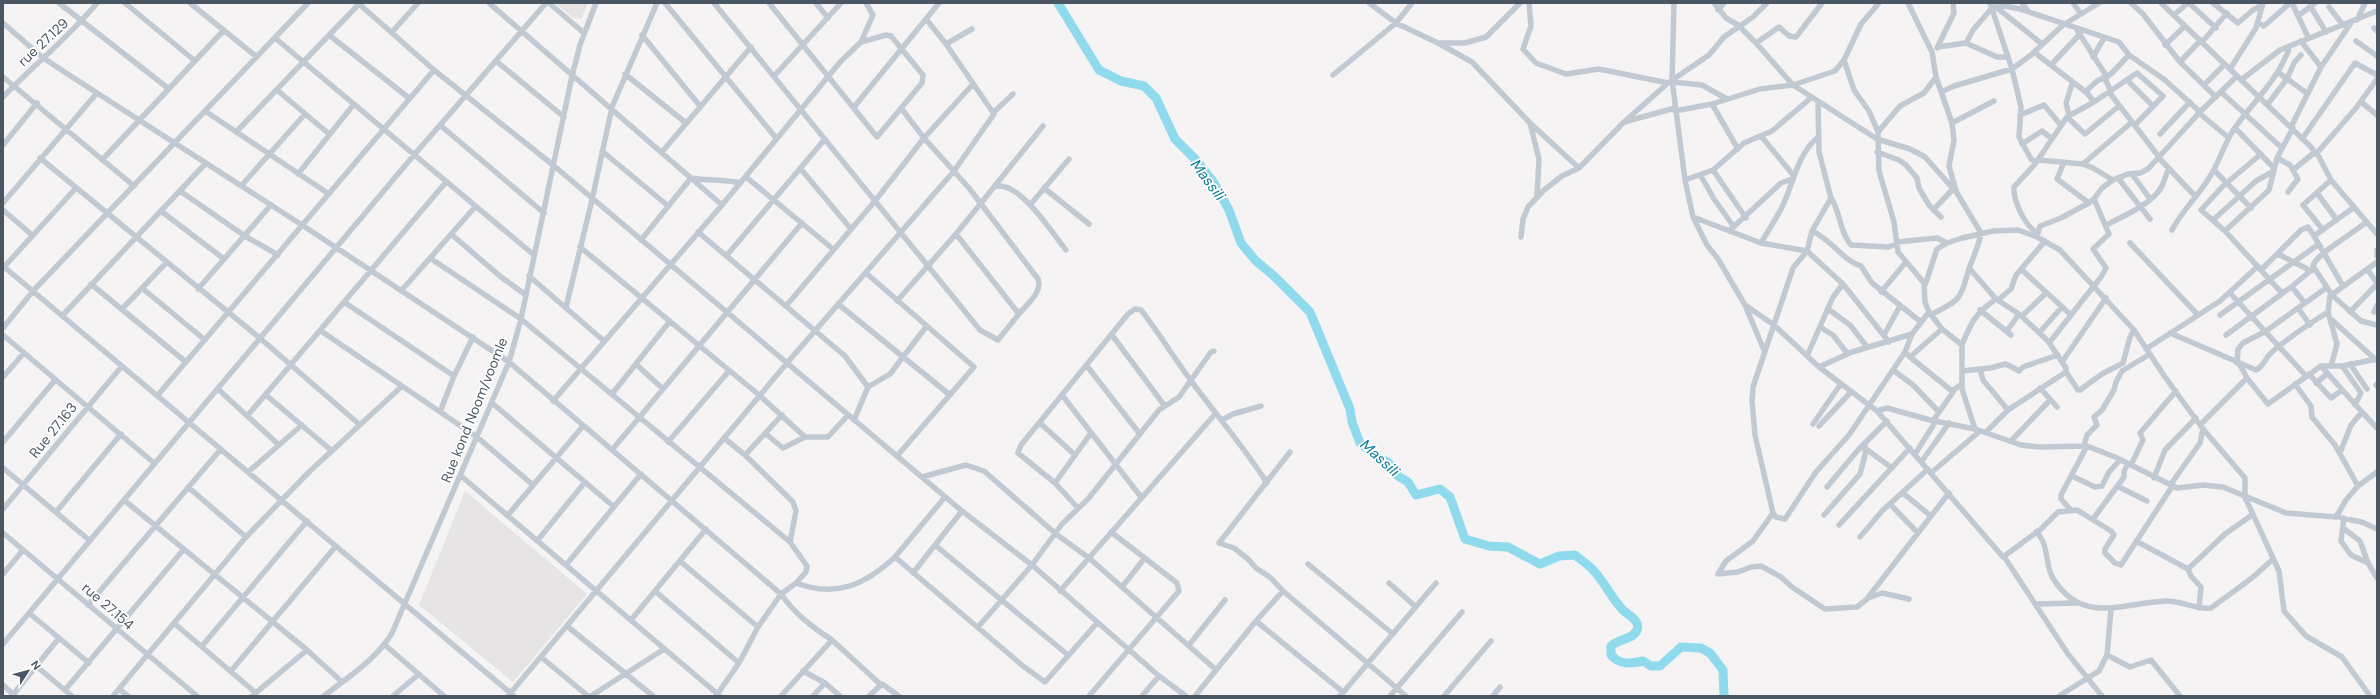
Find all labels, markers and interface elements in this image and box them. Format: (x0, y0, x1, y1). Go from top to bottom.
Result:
street label: rue 27.129 (14, 14, 72, 70)
water label: Massili (1186, 155, 1230, 205)
street label: Rue kond Noom/voomle (437, 335, 511, 485)
street label: Rue 27.163 (25, 399, 81, 461)
water label: Massili (1356, 435, 1404, 481)
street label: rue 27.154 (78, 578, 138, 634)
north arrow (8, 651, 48, 691)
text: N (28, 658, 44, 672)

